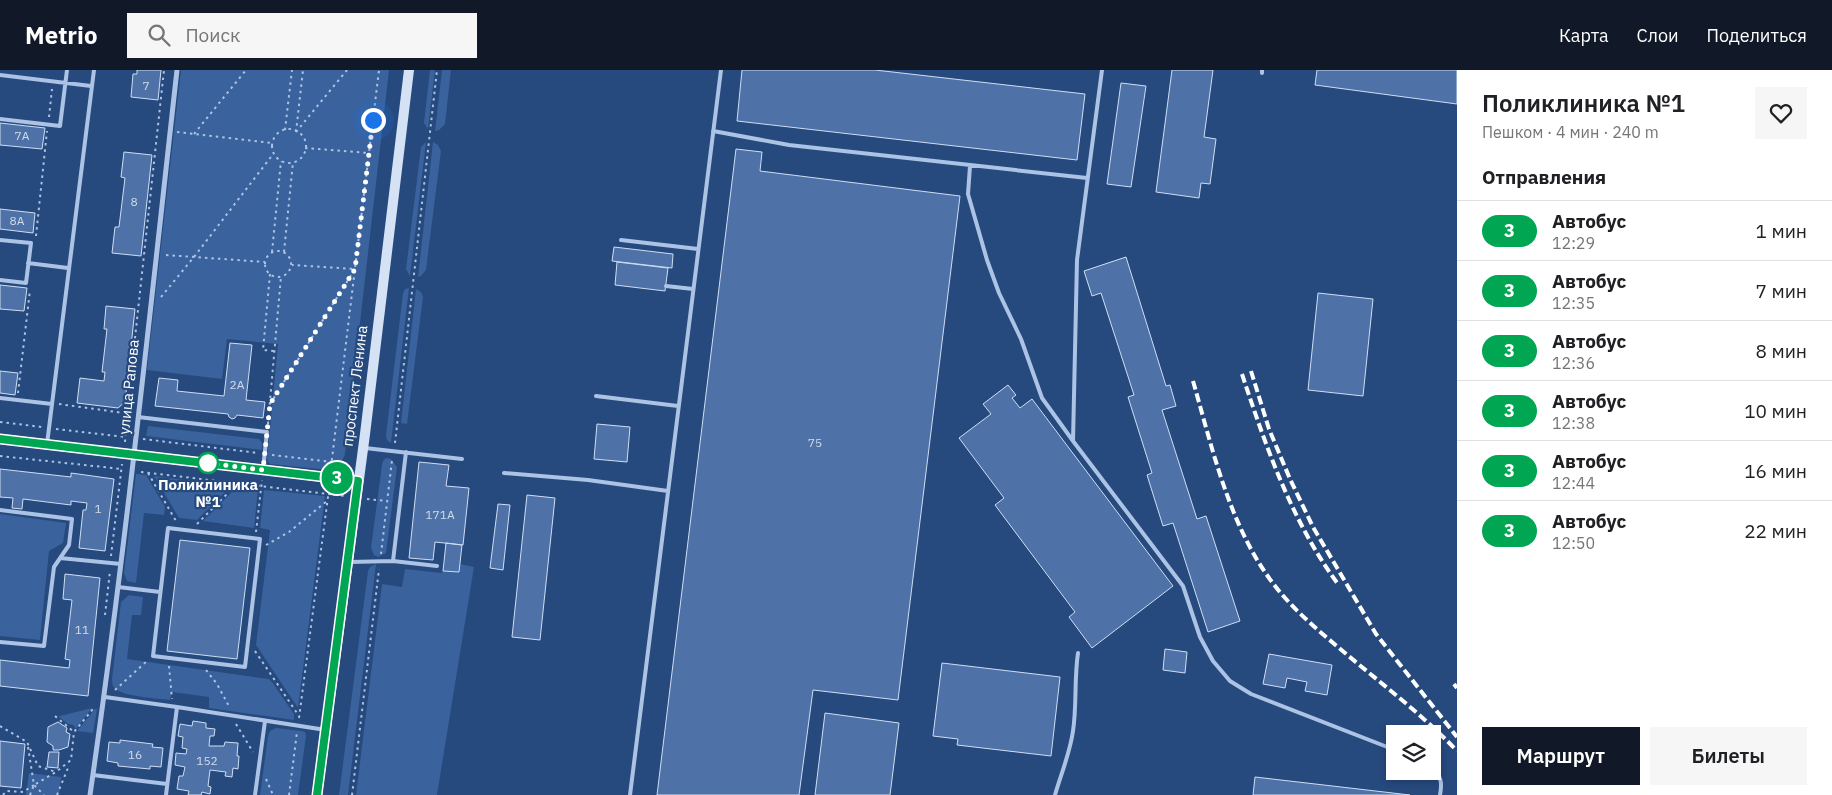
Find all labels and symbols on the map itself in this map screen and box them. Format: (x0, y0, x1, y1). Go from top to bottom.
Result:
house number: 7 (142, 78, 150, 93)
your location (361, 108, 386, 133)
house number: 7А (15, 128, 30, 143)
house number: 8 (130, 194, 138, 209)
house number: 8А (10, 213, 25, 228)
street label: проспект Ленина (338, 324, 371, 448)
street label: улица Рапова (114, 339, 143, 435)
house number: 2А (230, 377, 245, 392)
house number: 75 (808, 435, 822, 450)
marker: Поликлиника №1 (197, 452, 219, 474)
line badge: 3 (321, 462, 353, 494)
place label: Поликлиника №1 (158, 475, 259, 511)
house number: 1 (94, 501, 102, 516)
house number: 171А (425, 507, 455, 522)
house number: 11 (75, 622, 89, 637)
house number: 16 (128, 747, 142, 762)
house number: 152 (196, 753, 218, 768)

